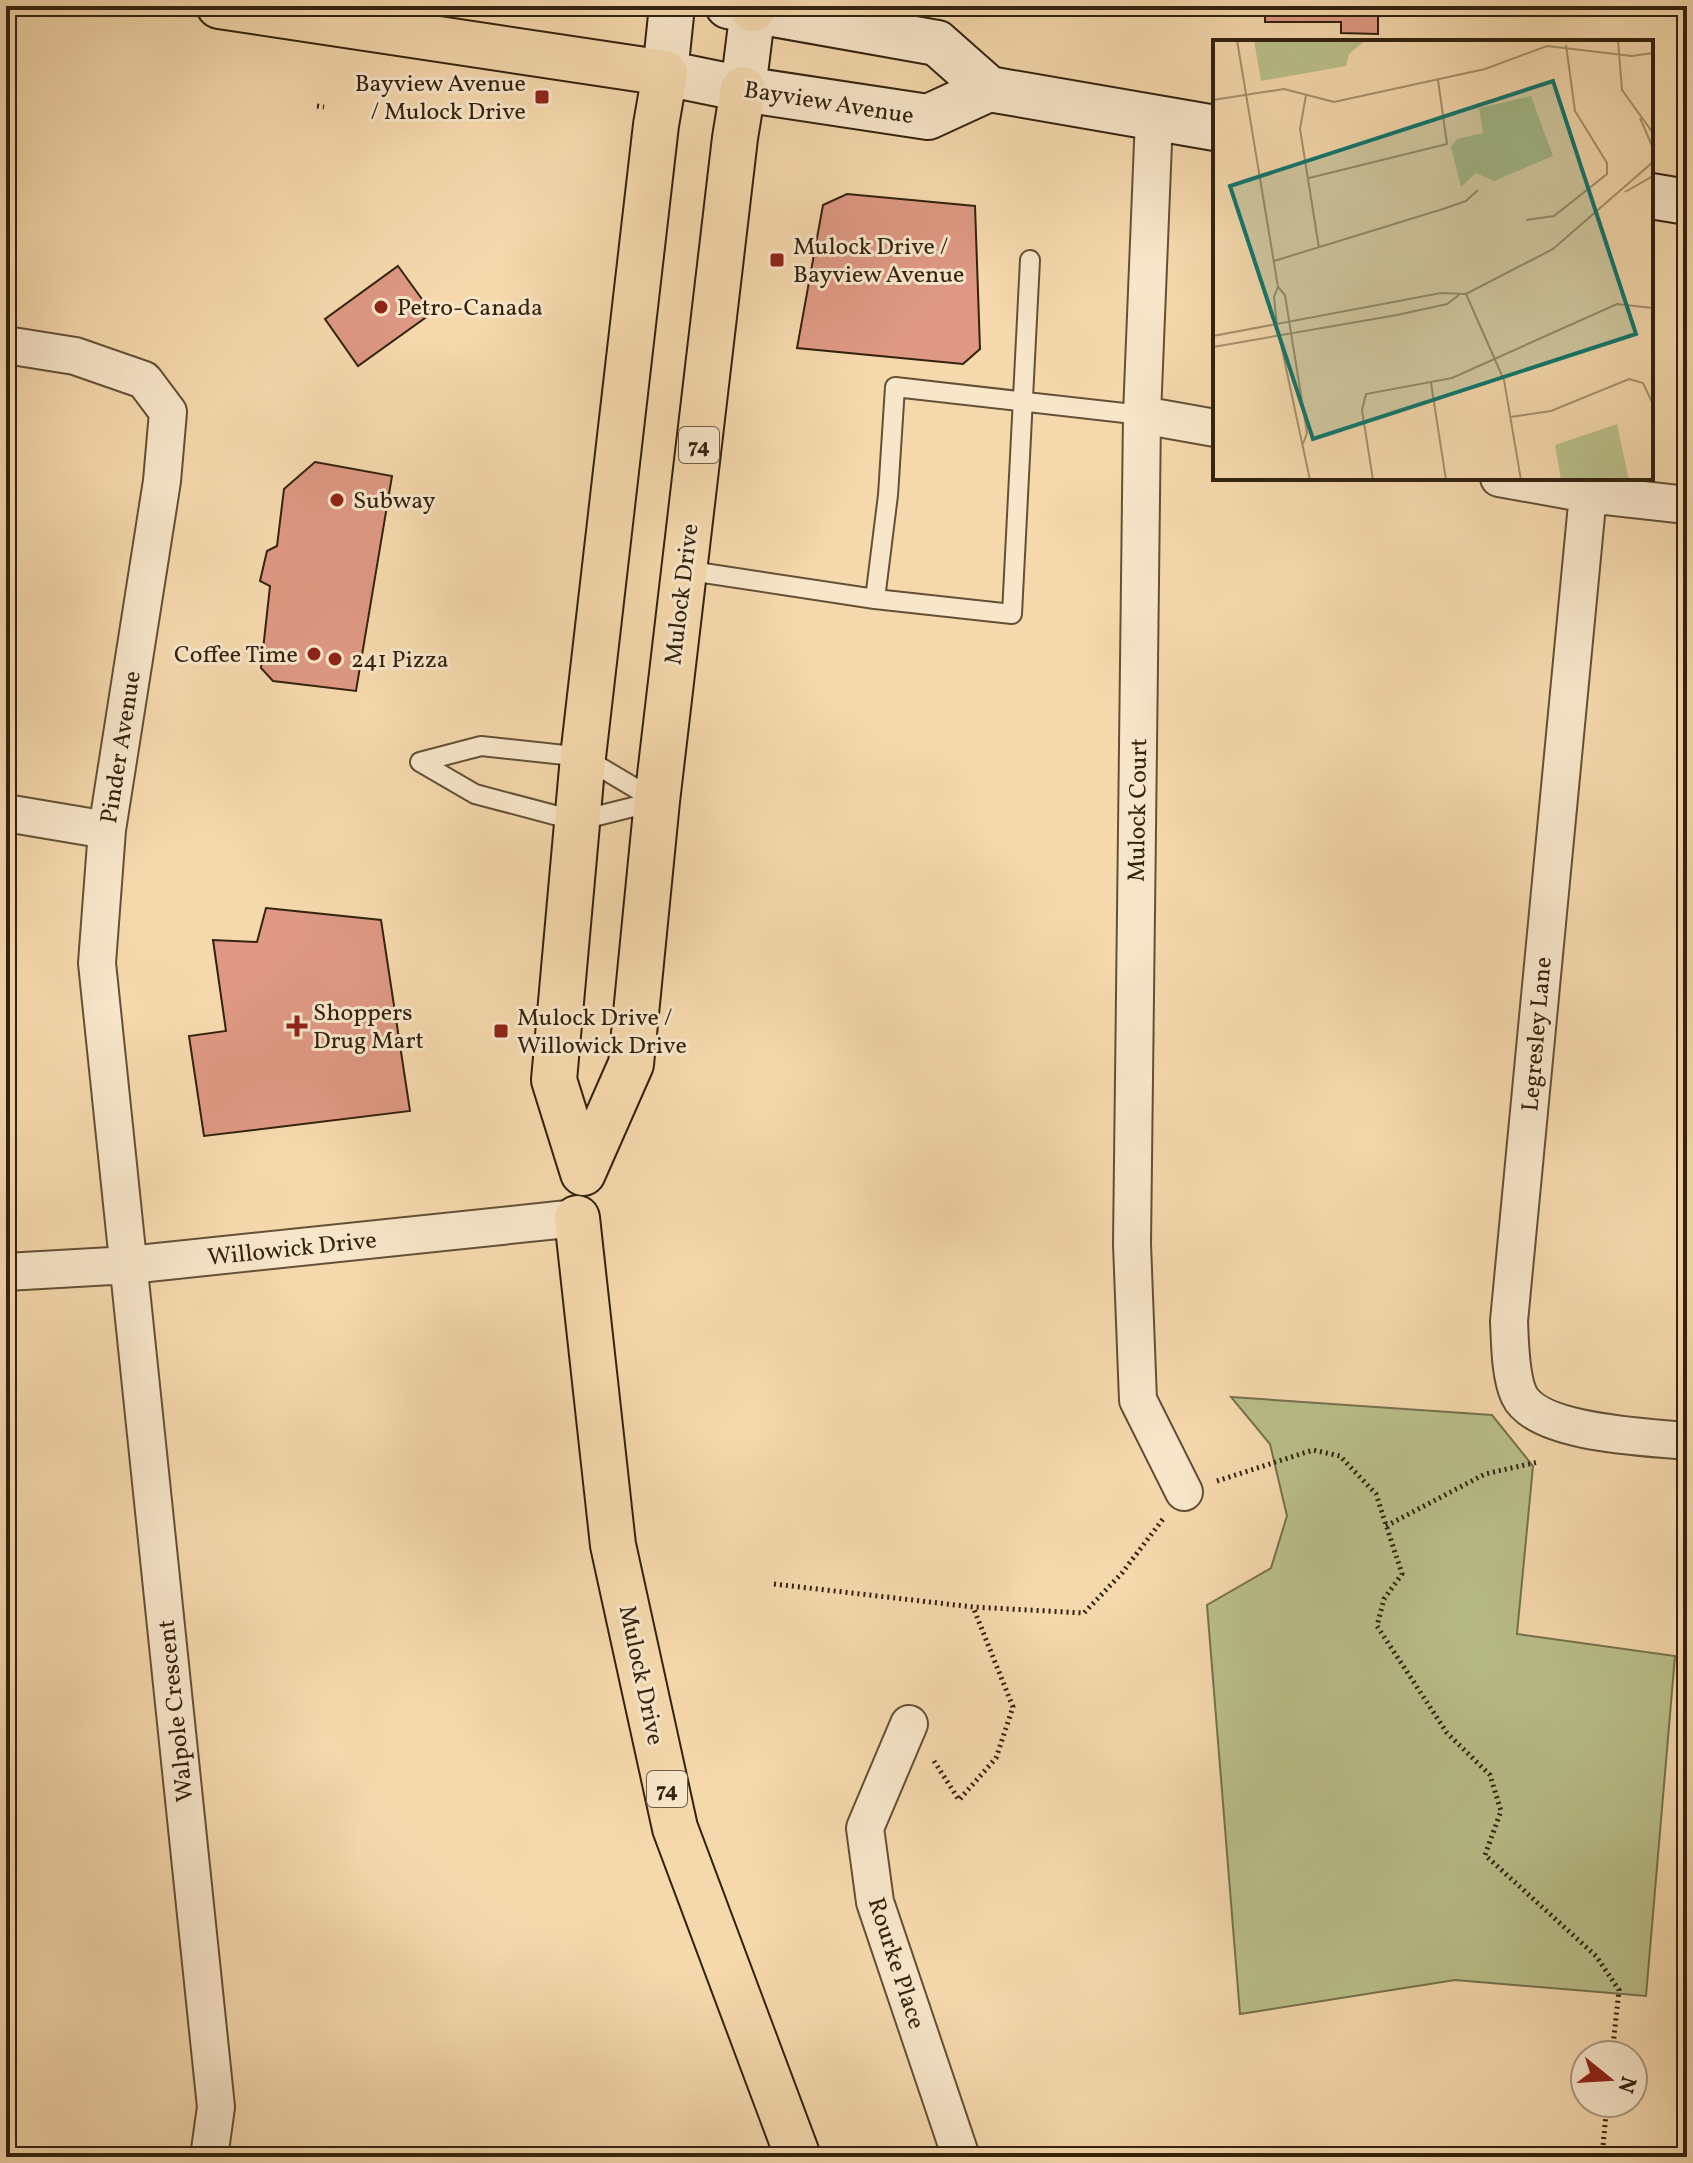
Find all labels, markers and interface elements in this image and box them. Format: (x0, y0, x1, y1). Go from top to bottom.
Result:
inset map (1213, 40, 1653, 480)
place label: Bayview Avenue / Mulock Drive (355, 68, 526, 130)
street label: Bayview Avenue (741, 74, 916, 134)
marker: Bayview Avenue / Mulock Drive (533, 88, 551, 106)
place label: Mulock Drive / Bayview Avenue (793, 231, 964, 293)
marker: Mulock Drive / Bayview Avenue (768, 251, 786, 269)
place label: Petro-Canada (397, 292, 543, 326)
marker: Petro-Canada (372, 298, 390, 316)
road number: 74 (679, 427, 719, 463)
place label: Subway (353, 485, 435, 519)
marker: Subway (328, 491, 346, 509)
street label: Mulock Drive (657, 522, 709, 667)
place label: Coffee Time (174, 639, 298, 673)
place label: 241 Pizza (351, 644, 449, 678)
marker: Coffee Time (305, 645, 323, 663)
marker: 241 Pizza (326, 650, 344, 668)
street label: Pinder Avenue (93, 669, 151, 826)
street label: Mulock Court (1121, 738, 1157, 882)
street label: Legresley Lane (1514, 955, 1562, 1113)
place label: Shoppers Drug Mart (313, 997, 424, 1059)
place label: Mulock Drive / Willowick Drive (517, 1002, 687, 1064)
marker: Shoppers Drug Mart (288, 1017, 306, 1035)
marker: Mulock Drive / Willowick Drive (492, 1022, 510, 1040)
street label: Willowick Drive (206, 1224, 378, 1276)
street label: Mulock Drive (609, 1602, 671, 1748)
street label: Walpole Crescent (150, 1618, 203, 1804)
road number: 74 (647, 1771, 687, 1807)
street label: Rourke Place (858, 1894, 932, 2034)
north arrow (1569, 2039, 1649, 2119)
text: N (1608, 2072, 1643, 2097)

